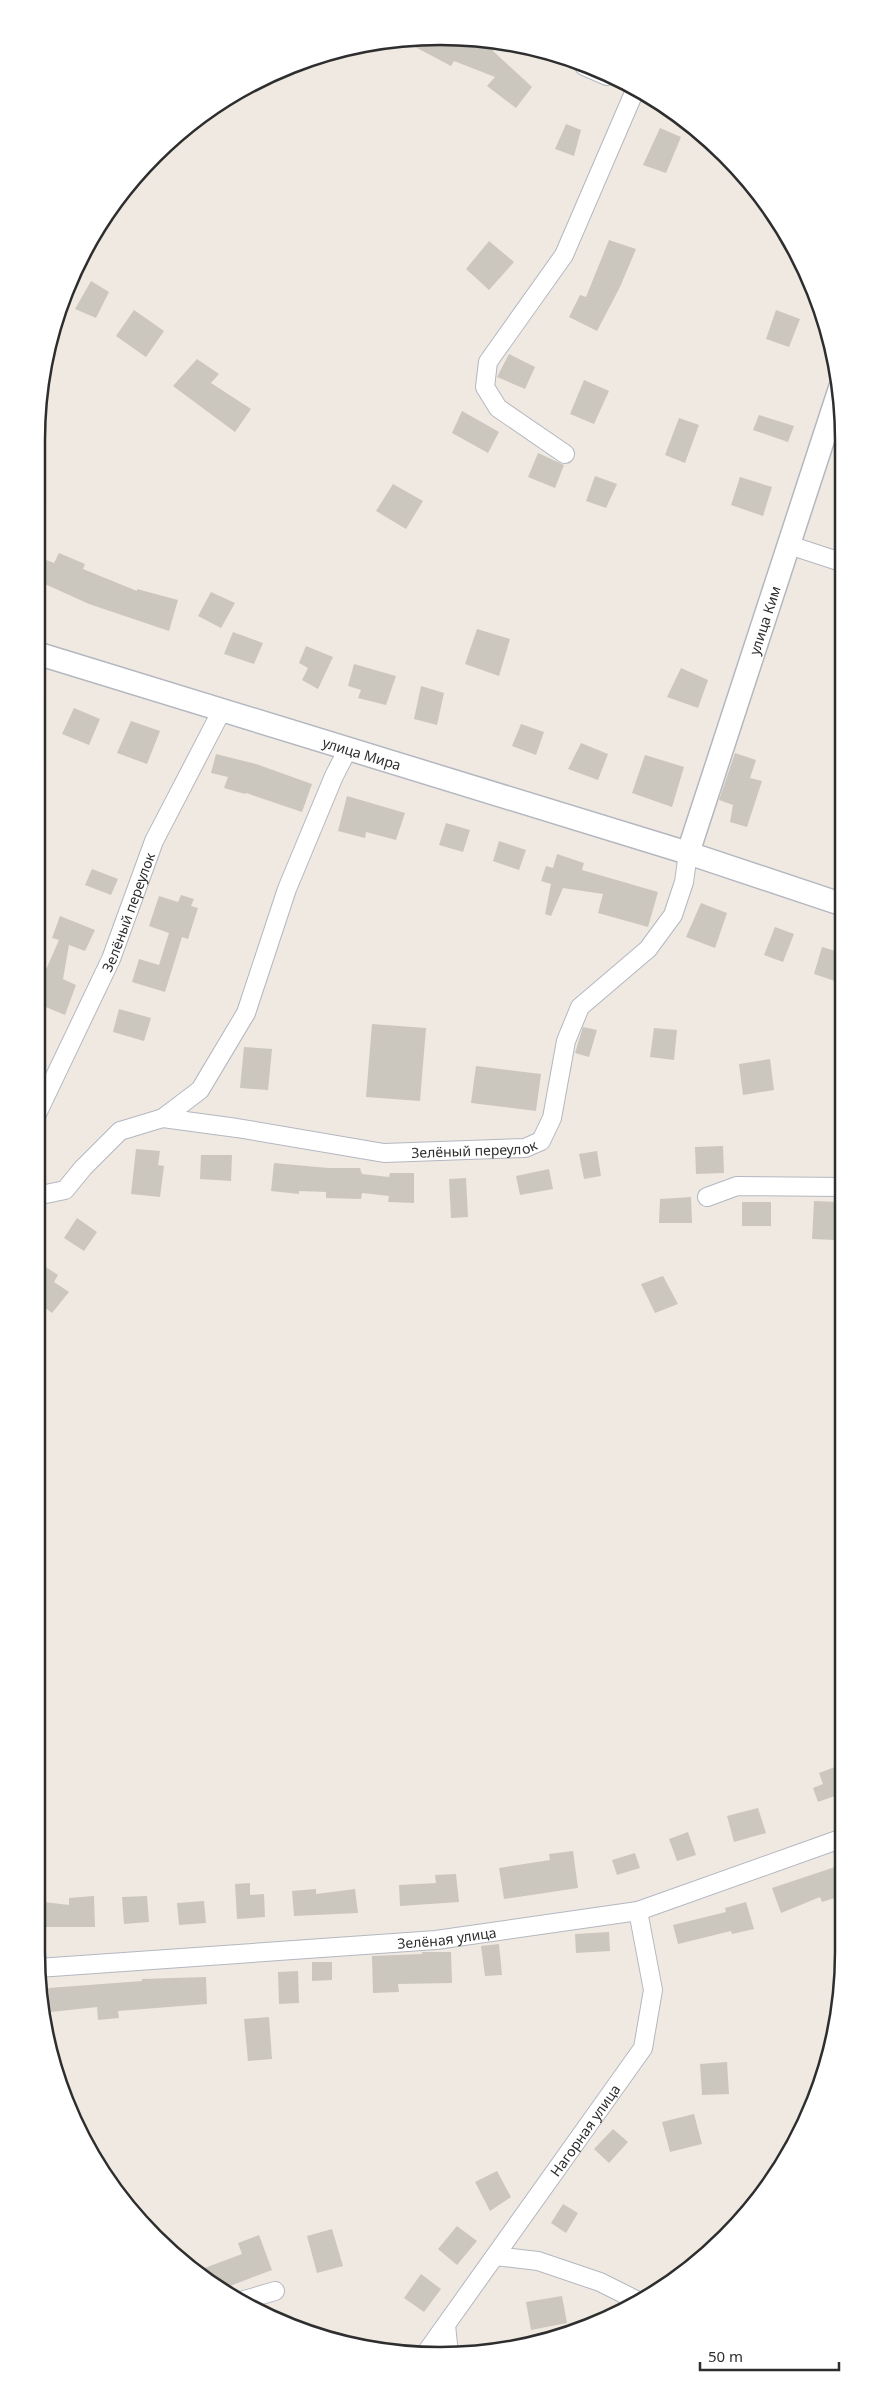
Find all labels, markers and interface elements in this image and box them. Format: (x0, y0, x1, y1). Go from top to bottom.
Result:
street label: улица Ким (744, 583, 784, 657)
street label: улица Мира (320, 732, 404, 774)
street label: Зелёный переулок (97, 849, 159, 975)
street label: Зелёный переулок (411, 1134, 540, 1162)
street label: Зелёная улица (397, 1922, 498, 1952)
street label: Нагорная улица (545, 2080, 624, 2180)
scale bar (700, 2340, 839, 2372)
text: 50 m (708, 2346, 743, 2366)

